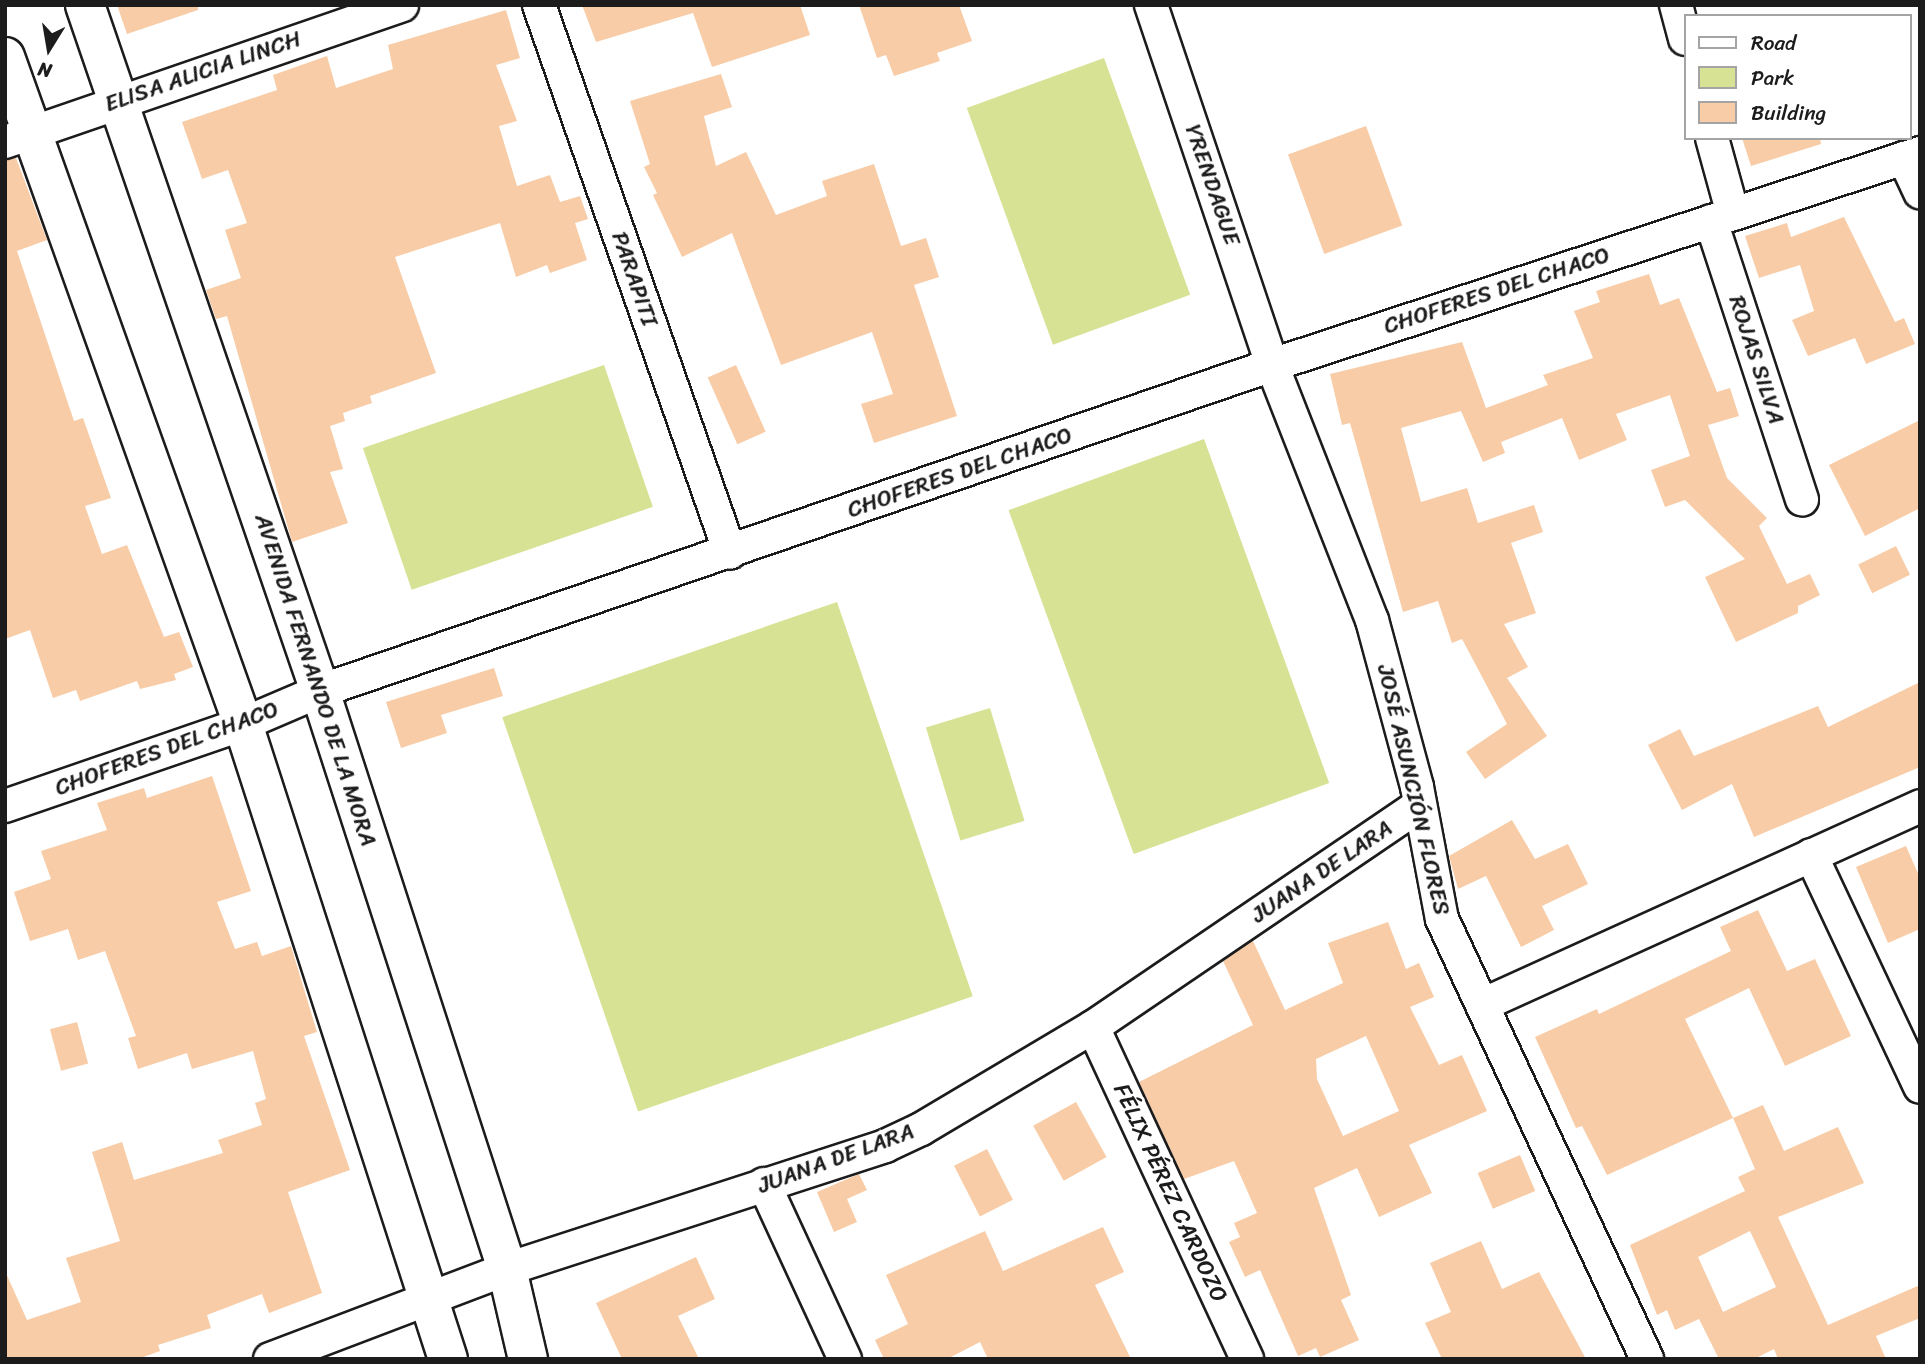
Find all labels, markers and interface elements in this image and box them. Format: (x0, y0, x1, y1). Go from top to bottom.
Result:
north arrow (14, 14, 84, 84)
legend (1684, 14, 1911, 140)
text: Road (1751, 24, 1796, 62)
street label: ELISA ALICIA LINCH (101, 25, 305, 119)
text: N (35, 53, 55, 88)
text: Park (1751, 59, 1794, 97)
text: Building (1751, 94, 1826, 132)
street label: YRENDAGUE (1178, 121, 1246, 249)
street label: PARAPITI (605, 228, 663, 330)
street label: CHOFERES DEL CHACO (1381, 241, 1613, 341)
street label: ROJAS SILVA (1722, 291, 1790, 429)
street label: CHOFERES DEL CHACO (844, 422, 1076, 524)
street label: AVENIDA FERNANDO DE LA MORA (248, 511, 382, 849)
street label: JOSÉ ASUNCIÓN FLORES (1371, 662, 1455, 918)
street label: CHOFERES DEL CHACO (52, 696, 282, 802)
street label: JUANA DE LARA (1246, 815, 1398, 929)
street label: FÉLIX PÉREZ CARDOZO (1107, 1079, 1233, 1307)
street label: JUANA DE LARA (754, 1118, 918, 1200)

